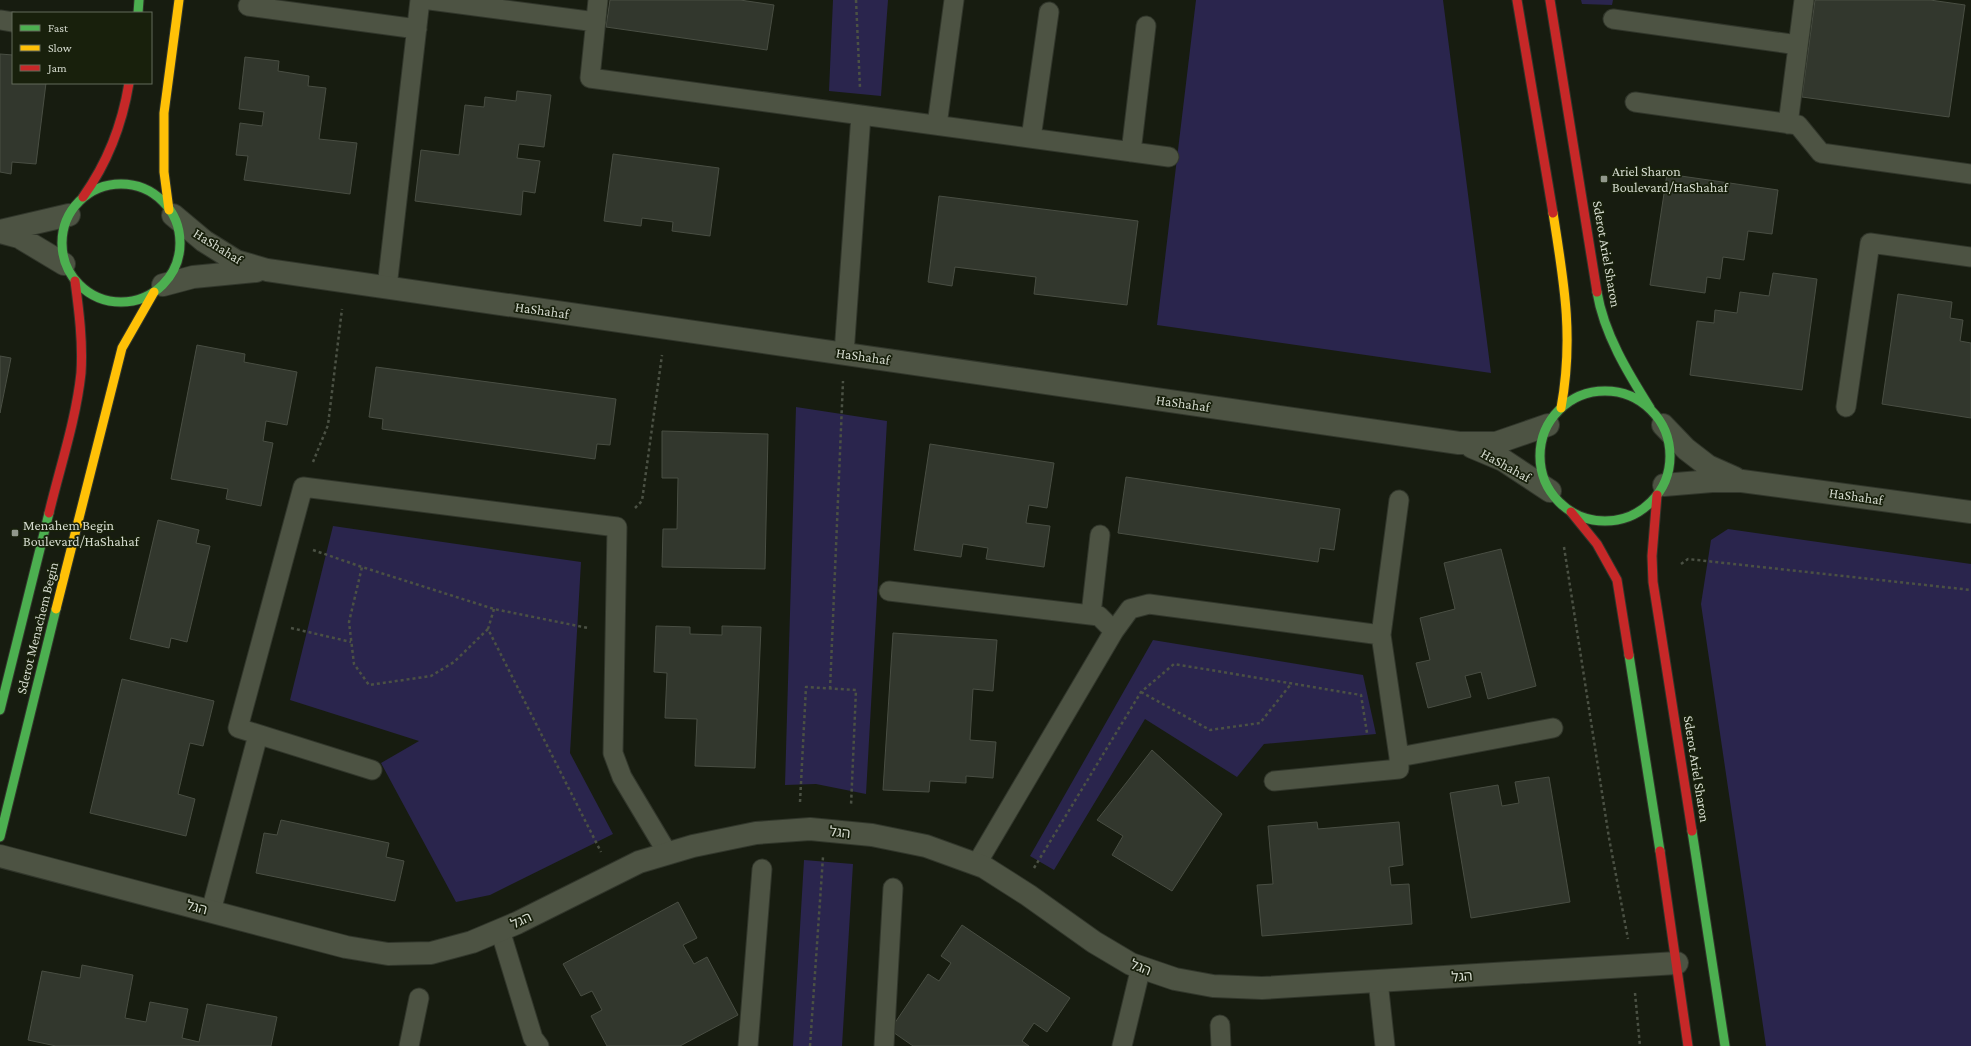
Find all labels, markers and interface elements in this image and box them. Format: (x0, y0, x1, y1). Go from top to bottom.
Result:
legend (12, 12, 152, 84)
text: Fast (48, 21, 69, 35)
text: Slow (48, 41, 72, 55)
text: Jam (47, 61, 67, 75)
place label: Ariel Sharon Boulevard/HaShahaf (1612, 163, 1729, 195)
marker: Ariel Sharon Boulevard/HaShahaf (1599, 174, 1609, 184)
street label: Sderot Ariel Sharon (1590, 200, 1624, 309)
street label: HaShahaf (191, 225, 246, 268)
street label: HaShahaf (514, 298, 571, 322)
street label: HaShahaf (835, 344, 892, 368)
street label: HaShahaf (1155, 391, 1212, 415)
street label: HaShahaf (1478, 445, 1534, 486)
street label: HaShahaf (1828, 484, 1885, 508)
place label: Menahem Begin Boulevard/HaShahaf (23, 517, 140, 549)
marker: Menahem Begin Boulevard/HaShahaf (10, 528, 20, 538)
street label: Sderot Menachem Begin (13, 560, 61, 696)
street label: Sderot Ariel Sharon (1681, 715, 1713, 824)
street label: הגל (829, 823, 851, 841)
street label: הגל (185, 897, 209, 917)
street label: הגל (508, 908, 534, 932)
street label: הגל (1128, 956, 1154, 978)
street label: הגל (1451, 967, 1473, 985)

